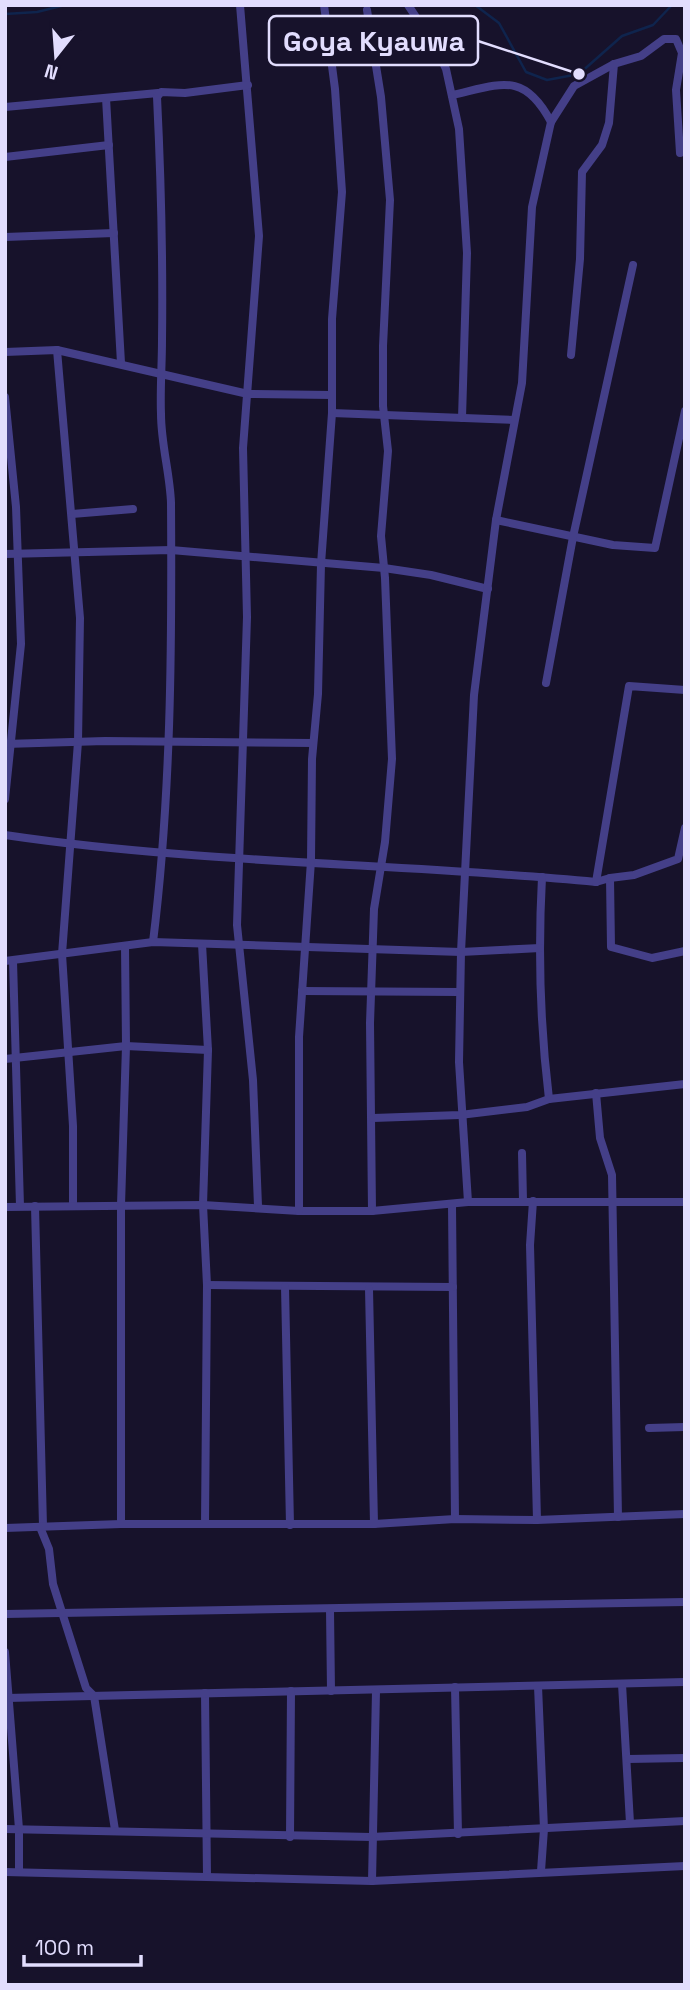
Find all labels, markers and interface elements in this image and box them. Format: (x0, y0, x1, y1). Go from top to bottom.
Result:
callout: Goya Kyauwa (269, 16, 478, 65)
north arrow (21, 21, 91, 91)
text: Goya Kyauwa (283, 23, 465, 59)
text: N (41, 58, 61, 86)
scale bar (24, 1924, 142, 1968)
text: 100 m (35, 1934, 94, 1961)

